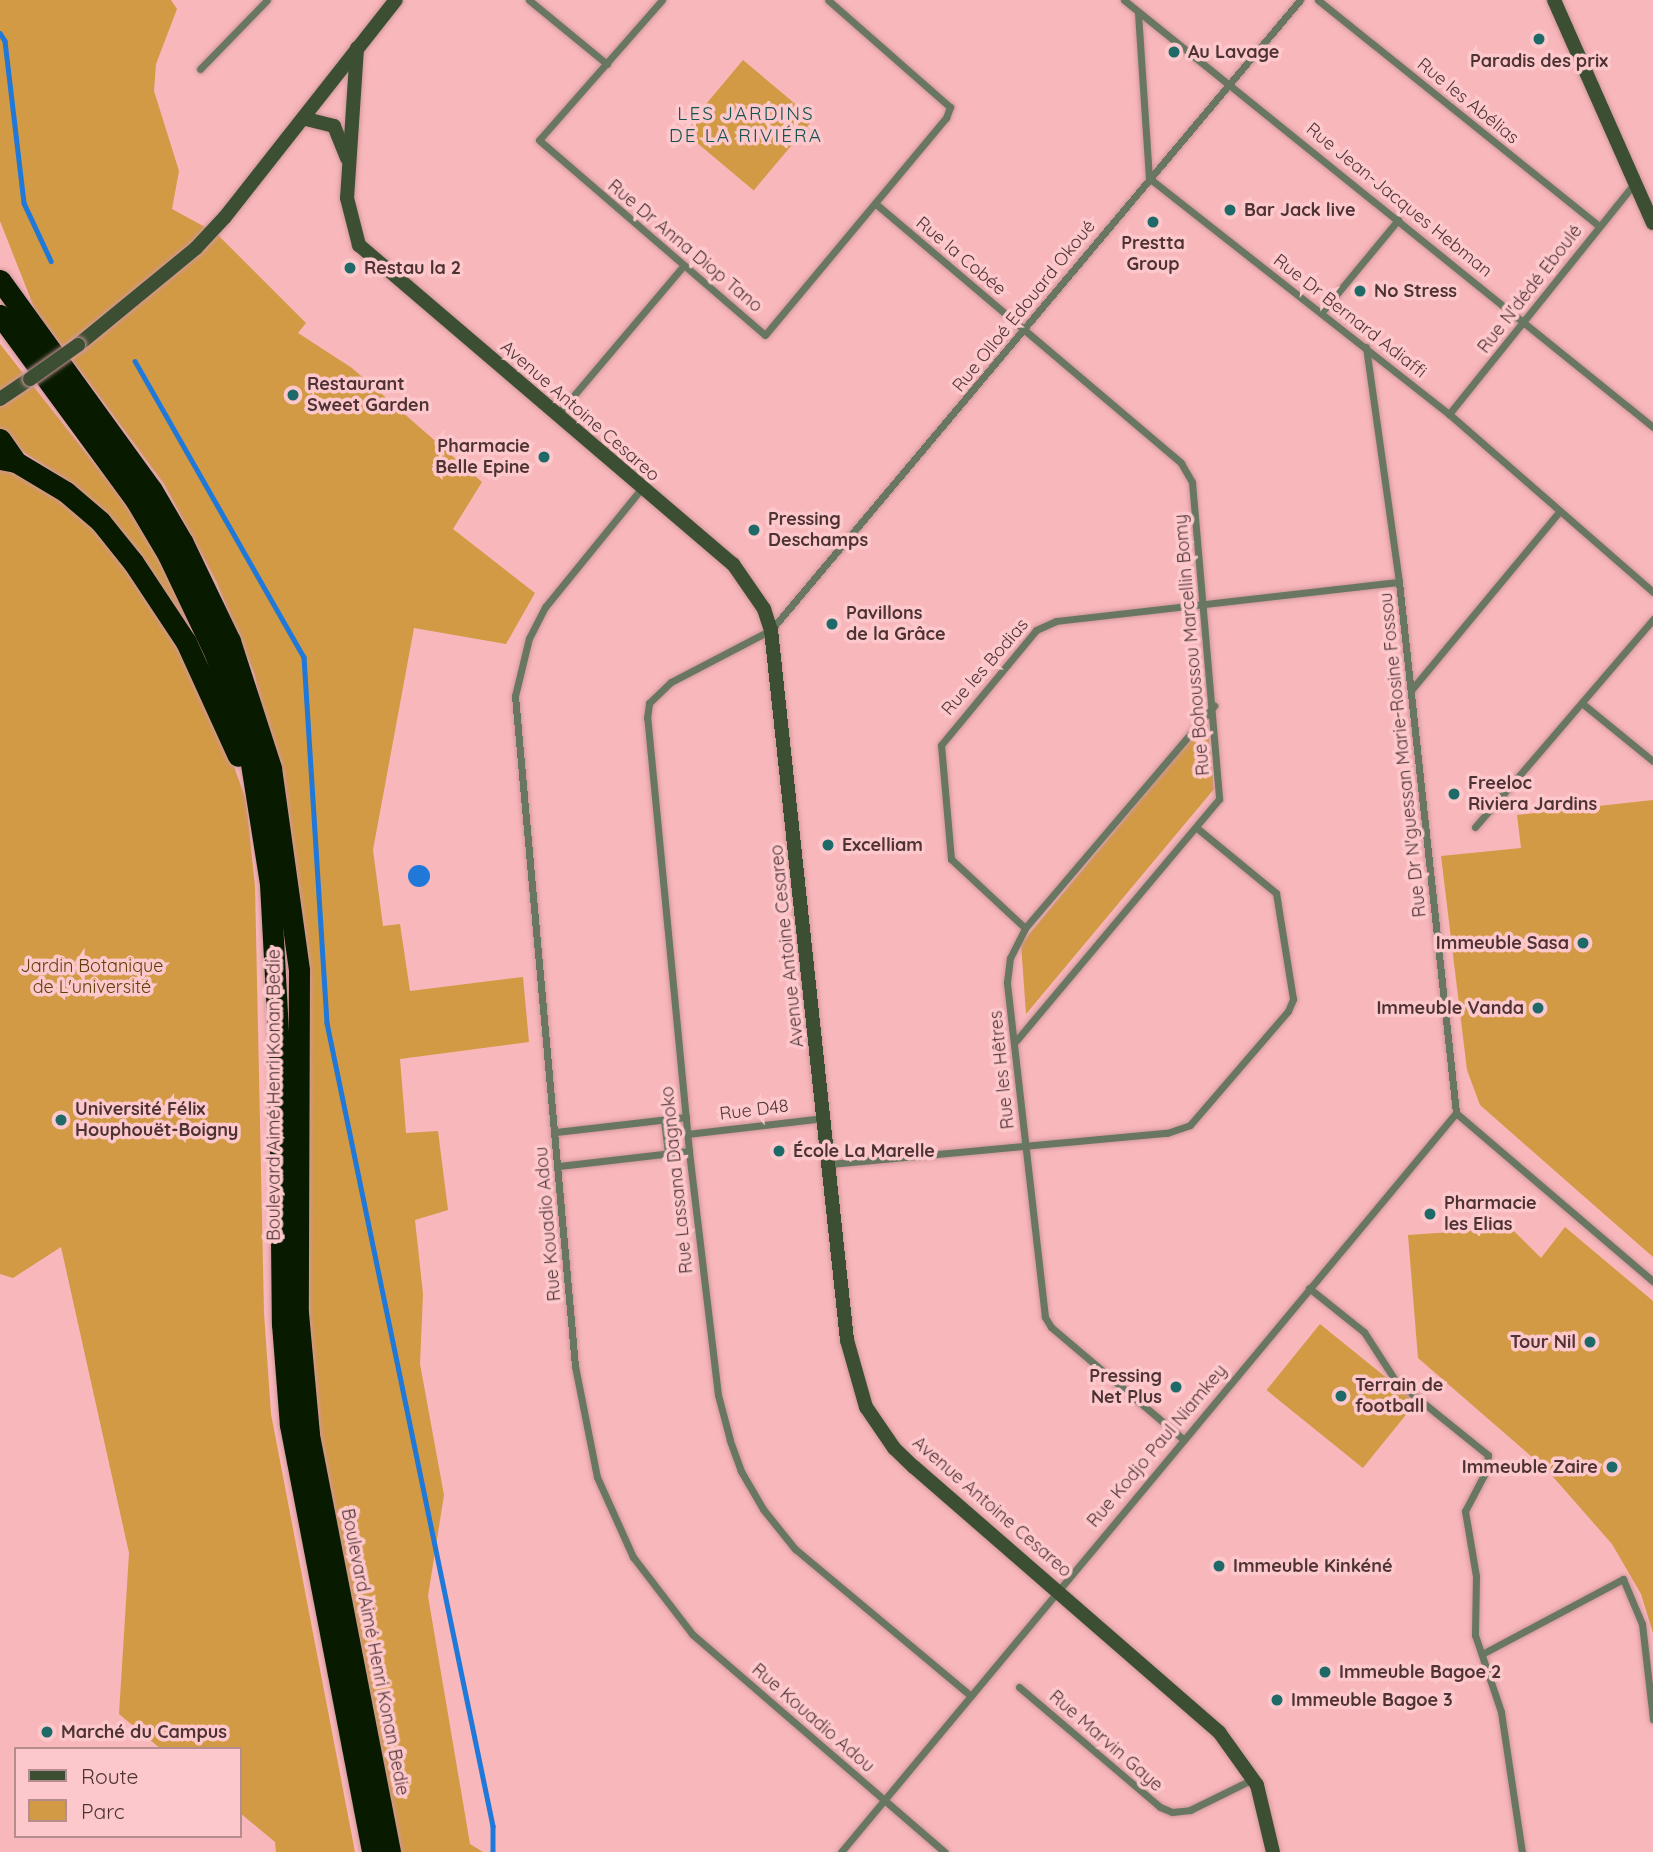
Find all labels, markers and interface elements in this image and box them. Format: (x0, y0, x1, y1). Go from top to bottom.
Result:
marker: Paradis des prix (1531, 31, 1547, 47)
place label: Au Lavage (1188, 41, 1279, 63)
marker: Au Lavage (1166, 44, 1182, 60)
place label: Paradis des prix (1470, 50, 1608, 72)
street label: Rue les Abélias (1413, 53, 1523, 149)
district label: LES JARDINS DE LA RIVIÉRA (671, 103, 821, 147)
street label: Rue Jean-Jacques Hebman (1302, 118, 1496, 282)
street label: Rue Dr Anna Diop Tano (603, 175, 767, 317)
place label: Bar Jack live (1244, 199, 1356, 221)
marker: Bar Jack live (1222, 202, 1238, 218)
street label: Rue la Cobée (912, 212, 1010, 300)
marker: Prestta Group (1145, 214, 1161, 230)
street label: Rue Olloé Edouard Okoué (948, 216, 1100, 396)
street label: Rue N'dédé Eboulé (1473, 220, 1587, 358)
place label: Prestta Group (1121, 233, 1185, 276)
street label: Rue Dr Bernard Adiaffi (1269, 249, 1431, 383)
place label: Restau la 2 (364, 257, 461, 279)
marker: Restau la 2 (342, 260, 358, 276)
place label: No Stress (1374, 280, 1457, 302)
marker: No Stress (1352, 283, 1368, 299)
street label: Avenue Antoine Cesareo (496, 336, 664, 486)
place label: Restaurant Sweet Garden (307, 374, 429, 416)
marker: Restaurant Sweet Garden (285, 387, 301, 403)
place label: Pharmacie Belle Epine (435, 436, 530, 478)
marker: Pharmacie Belle Epine (536, 449, 552, 465)
place label: Pressing Deschamps (768, 509, 868, 552)
street label: Rue Bohoussou Marcellin Bomy (1170, 513, 1214, 777)
marker: Pressing Deschamps (746, 522, 762, 538)
street label: Rue Dr N'guessan Marie-Rosine Fossou (1375, 592, 1431, 918)
place label: Pavillons de la Grâce (846, 603, 946, 646)
street label: Rue les Bodias (937, 614, 1033, 720)
marker: Pavillons de la Grâce (824, 616, 840, 632)
place label: Freeloc Riviera Jardins (1468, 773, 1597, 816)
marker: Freeloc Riviera Jardins (1446, 786, 1462, 802)
place label: Excelliam (842, 834, 923, 856)
marker: Excelliam (820, 837, 836, 853)
street label: Avenue Antoine Cesareo (766, 844, 808, 1048)
place label: Immeuble Sasa (1436, 932, 1569, 954)
marker: Immeuble Sasa (1575, 935, 1591, 951)
street label: Boulevard Aimé Henri Konan Bedie (263, 949, 285, 1241)
park label: Jardin Botanique de L'université (21, 956, 163, 998)
place label: Immeuble Vanda (1376, 997, 1524, 1019)
marker: Immeuble Vanda (1530, 1000, 1546, 1016)
street label: Rue les Hêtres (985, 1010, 1019, 1130)
street label: Rue Lassana Dagnoko (656, 1085, 698, 1275)
street label: Rue D48 (718, 1095, 790, 1125)
place label: Université Félix Houphouët-Boigny (75, 1099, 238, 1142)
marker: Université Félix Houphouët-Boigny (53, 1112, 69, 1128)
place label: École La Marelle (793, 1140, 935, 1162)
marker: École La Marelle (771, 1143, 787, 1159)
street label: Rue Kouadio Adou (530, 1146, 566, 1302)
place label: Pharmacie les Elias (1444, 1193, 1537, 1236)
marker: Pharmacie les Elias (1422, 1206, 1438, 1222)
place label: Tour Nil (1510, 1331, 1576, 1353)
marker: Tour Nil (1582, 1334, 1598, 1350)
street label: Rue Kodjo Paul Niamkey (1083, 1360, 1231, 1532)
place label: Pressing Net Plus (1089, 1366, 1162, 1408)
place label: Terrain de football (1355, 1375, 1443, 1418)
marker: Pressing Net Plus (1168, 1379, 1184, 1395)
marker: Terrain de football (1333, 1388, 1349, 1404)
street label: Avenue Antoine Cesareo (908, 1432, 1076, 1582)
place label: Immeuble Zaire (1462, 1456, 1598, 1478)
marker: Immeuble Zaire (1604, 1459, 1620, 1475)
street label: Boulevard Aimé Henri Konan Bedie (337, 1507, 413, 1797)
place label: Immeuble Kinkéné (1233, 1555, 1393, 1577)
marker: Immeuble Kinkéné (1211, 1558, 1227, 1574)
street label: Rue Kouadio Adou (747, 1659, 879, 1777)
place label: Immeuble Bagoe 2 (1339, 1661, 1501, 1683)
marker: Immeuble Bagoe 2 (1317, 1664, 1333, 1680)
street label: Rue Marvin Gaye (1045, 1686, 1167, 1796)
place label: Immeuble Bagoe 3 (1291, 1689, 1453, 1711)
marker: Immeuble Bagoe 3 (1269, 1692, 1285, 1708)
place label: Marché du Campus (61, 1721, 227, 1743)
marker: Marché du Campus (39, 1724, 55, 1740)
legend (14, 1747, 242, 1838)
text: Route (81, 1763, 138, 1789)
text: Parc (81, 1798, 125, 1824)

